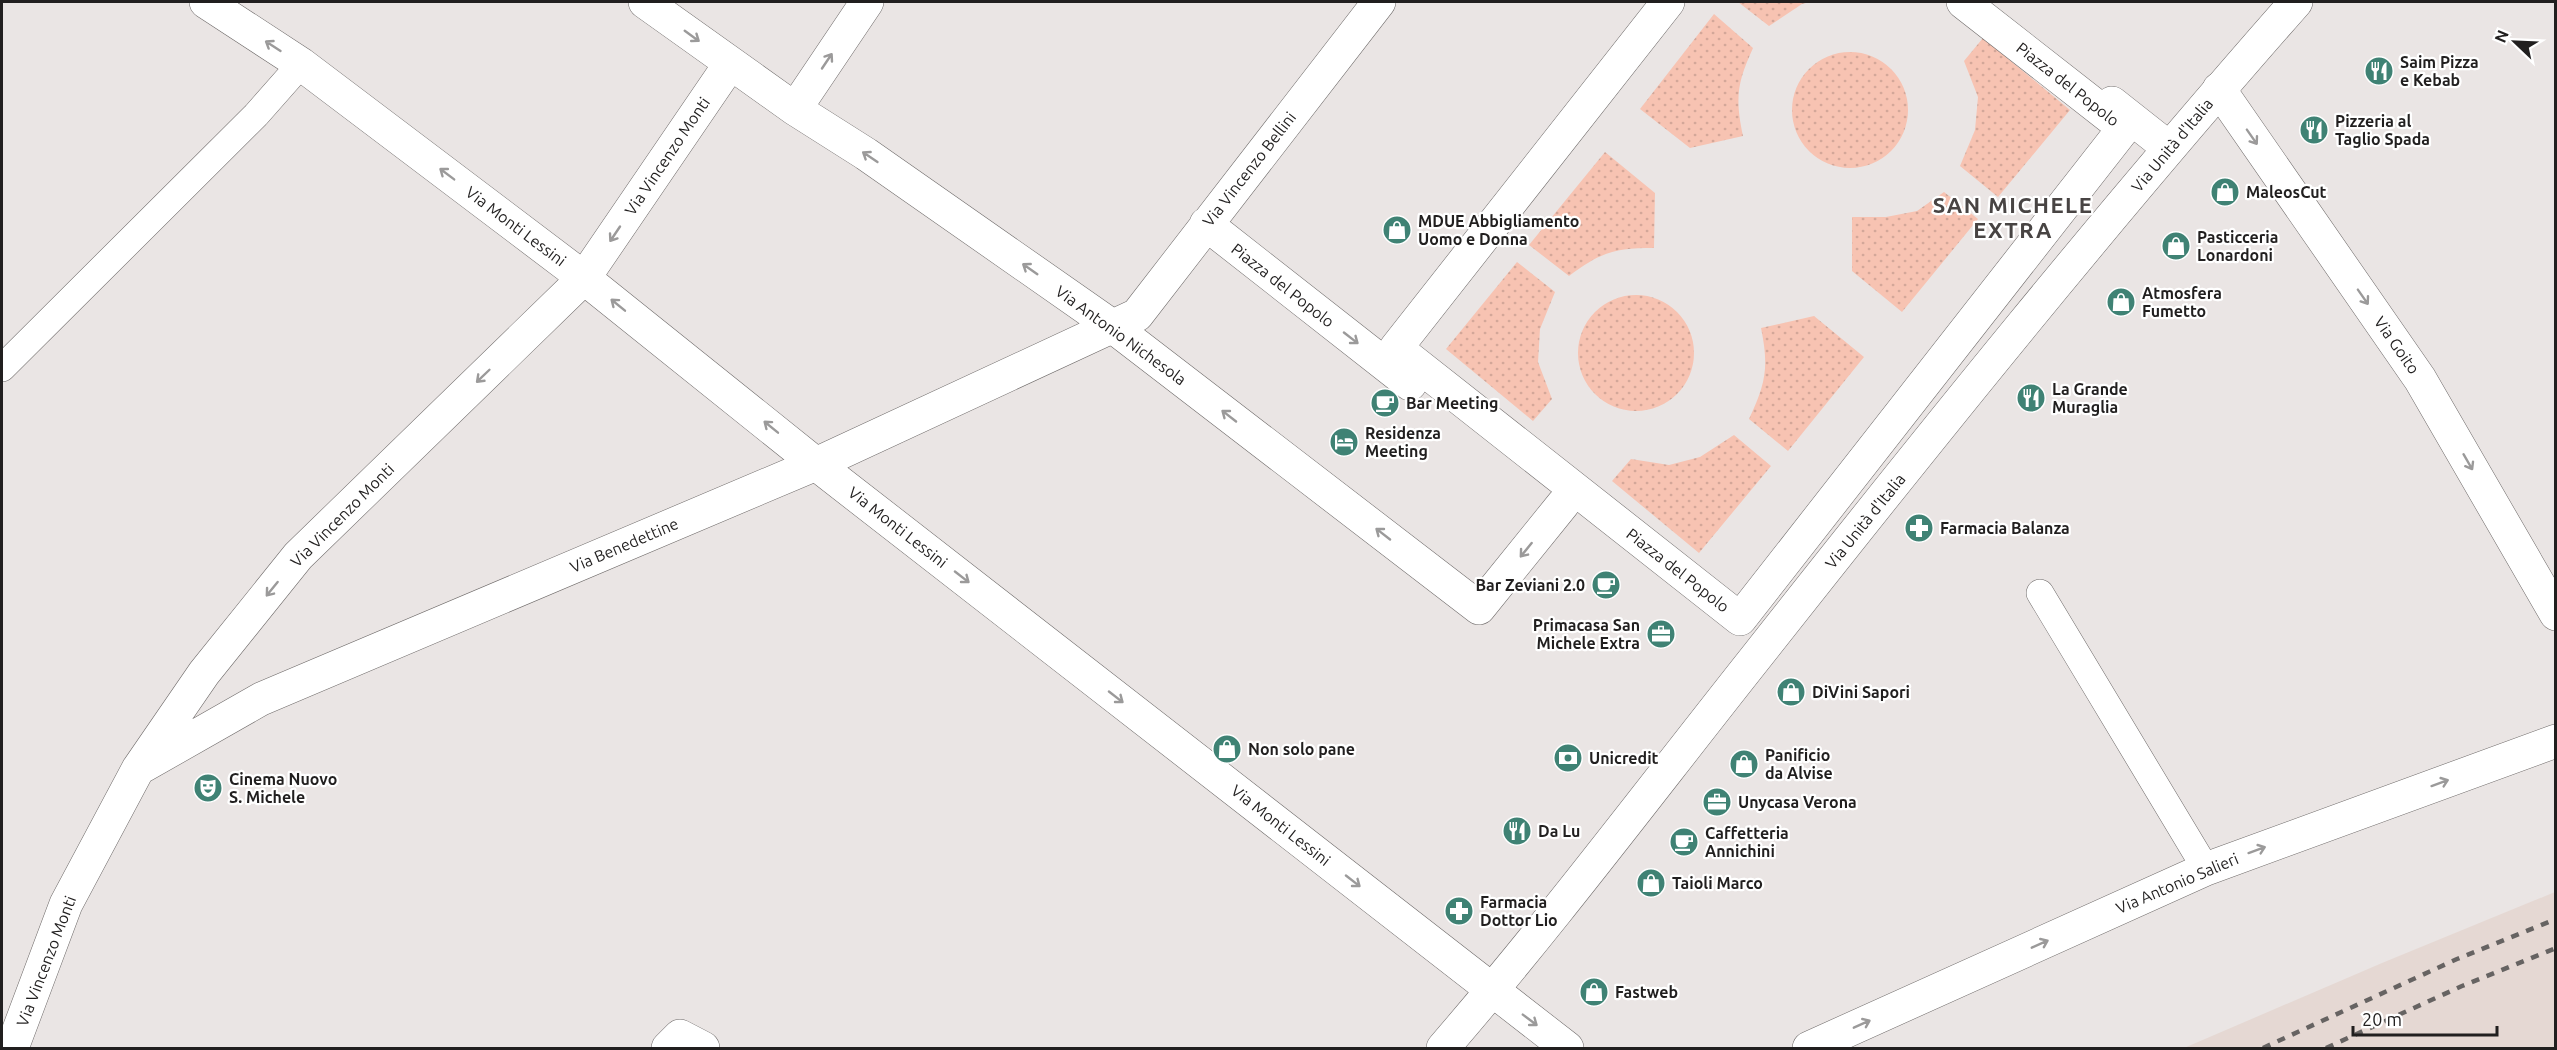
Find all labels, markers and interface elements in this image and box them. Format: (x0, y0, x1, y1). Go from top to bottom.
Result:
north arrow (2485, 12, 2545, 72)
text: N (2491, 27, 2512, 45)
one-way arrow (683, 30, 699, 42)
street label: Piazza del Popolo (2013, 38, 2123, 130)
one-way arrow (265, 39, 282, 51)
one-way arrow (821, 53, 833, 69)
place label: Saim Pizza e Kebab (2400, 53, 2479, 89)
restaurant icon: Saim Pizza e Kebab (2363, 55, 2395, 87)
street label: Via Vincenzo Monti (621, 94, 713, 218)
street label: Via Unità d'Italia (2128, 95, 2216, 195)
street label: Via Vincenzo Bellini (1199, 108, 1299, 230)
place label: Pizzeria al Taglio Spada (2335, 112, 2430, 148)
restaurant icon: Pizzeria al Taglio Spada (2298, 114, 2330, 146)
one-way arrow (2246, 128, 2258, 145)
one-way arrow (862, 151, 879, 163)
one-way arrow (439, 168, 455, 181)
shop icon: MaleosCut (2209, 176, 2241, 208)
street label: Via Monti Lessini (462, 183, 570, 269)
place label: MaleosCut (2246, 183, 2327, 201)
district label: SAN MICHELE EXTRA (1933, 192, 2093, 242)
place label: MDUE Abbigliamento Uomo e Donna (1418, 212, 1579, 248)
shop icon: MDUE Abbigliamento Uomo e Donna (1381, 214, 1413, 246)
one-way arrow (608, 225, 621, 242)
place label: Pasticceria Lonardoni (2197, 228, 2278, 264)
shop icon: Pasticceria Lonardoni (2160, 230, 2192, 262)
street label: Piazza del Popolo (1228, 239, 1338, 331)
one-way arrow (1022, 263, 1038, 275)
street label: Via Antonio Nichesola (1052, 282, 1190, 388)
place label: Atmosfera Fumetto (2142, 284, 2222, 320)
shop icon: Atmosfera Fumetto (2105, 286, 2137, 318)
one-way arrow (2357, 289, 2369, 305)
one-way arrow (611, 299, 627, 312)
street label: Via Goito (2371, 313, 2423, 377)
one-way arrow (1343, 332, 1359, 345)
one-way arrow (475, 369, 490, 384)
place label: La Grande Muraglia (2052, 380, 2128, 416)
restaurant icon: La Grande Muraglia (2015, 382, 2047, 414)
cafe icon: Bar Meeting (1369, 387, 1401, 419)
place label: Bar Meeting (1406, 394, 1498, 412)
one-way arrow (1221, 409, 1237, 422)
one-way arrow (764, 420, 779, 434)
place label: Residenza Meeting (1365, 424, 1441, 460)
hotel icon: Residenza Meeting (1328, 426, 1360, 458)
one-way arrow (2462, 453, 2474, 470)
street label: Via Vincenzo Monti (287, 460, 397, 570)
street label: Via Unità d'Italia (1821, 470, 1909, 572)
street label: Via Monti Lessini (845, 483, 951, 571)
pharmacy icon: Farmacia Balanza (1903, 512, 1935, 544)
street label: Via Benedettine (567, 514, 681, 576)
place label: Farmacia Balanza (1940, 519, 2070, 537)
street label: Piazza del Popolo (1623, 524, 1733, 616)
one-way arrow (1376, 528, 1392, 541)
one-way arrow (1519, 542, 1533, 557)
cafe icon: Bar Zeviani 2.0 (1590, 569, 1622, 601)
one-way arrow (954, 570, 970, 583)
place label: Bar Zeviani 2.0 (1475, 576, 1585, 594)
one-way arrow (265, 581, 278, 597)
place label: Primacasa San Michele Extra (1533, 616, 1640, 652)
office icon: Primacasa San Michele Extra (1645, 618, 1677, 650)
shop icon: DiVini Sapori (1775, 676, 1807, 708)
place label: DiVini Sapori (1812, 683, 1910, 701)
one-way arrow (1108, 690, 1124, 703)
shop icon: Non solo pane (1211, 733, 1243, 765)
place label: Non solo pane (1248, 740, 1355, 758)
bank icon: Unicredit (1552, 742, 1584, 774)
place label: Panificio da Alvise (1765, 746, 1833, 782)
shop icon: Panificio da Alvise (1728, 748, 1760, 780)
place label: Unicredit (1589, 749, 1659, 767)
place label: Cinema Nuovo S. Michele (229, 770, 337, 806)
theatre icon: Cinema Nuovo S. Michele (192, 772, 224, 804)
one-way arrow (2430, 777, 2449, 788)
street label: Via Monti Lessini (1228, 781, 1334, 869)
office icon: Unycasa Verona (1701, 786, 1733, 818)
place label: Unycasa Verona (1738, 793, 1857, 811)
restaurant icon: Da Lu (1501, 815, 1533, 847)
place label: Da Lu (1538, 822, 1580, 840)
place label: Caffetteria Annichini (1705, 824, 1789, 860)
cafe icon: Caffetteria Annichini (1668, 826, 1700, 858)
one-way arrow (2247, 844, 2266, 855)
street label: Via Antonio Salieri (2113, 849, 2241, 917)
shop icon: Taioli Marco (1635, 867, 1667, 899)
place label: Taioli Marco (1672, 874, 1763, 892)
one-way arrow (1344, 875, 1360, 887)
street label: Via Vincenzo Monti (13, 893, 79, 1029)
place label: Farmacia Dottor Lio (1480, 893, 1558, 929)
pharmacy icon: Farmacia Dottor Lio (1443, 895, 1475, 927)
one-way arrow (2030, 938, 2048, 949)
shop icon: Fastweb (1578, 976, 1610, 1008)
place label: Fastweb (1615, 983, 1678, 1001)
scale bar (2353, 999, 2497, 1037)
text: 20 m (2362, 1009, 2402, 1029)
one-way arrow (1522, 1013, 1538, 1026)
one-way arrow (1853, 1018, 1871, 1029)

